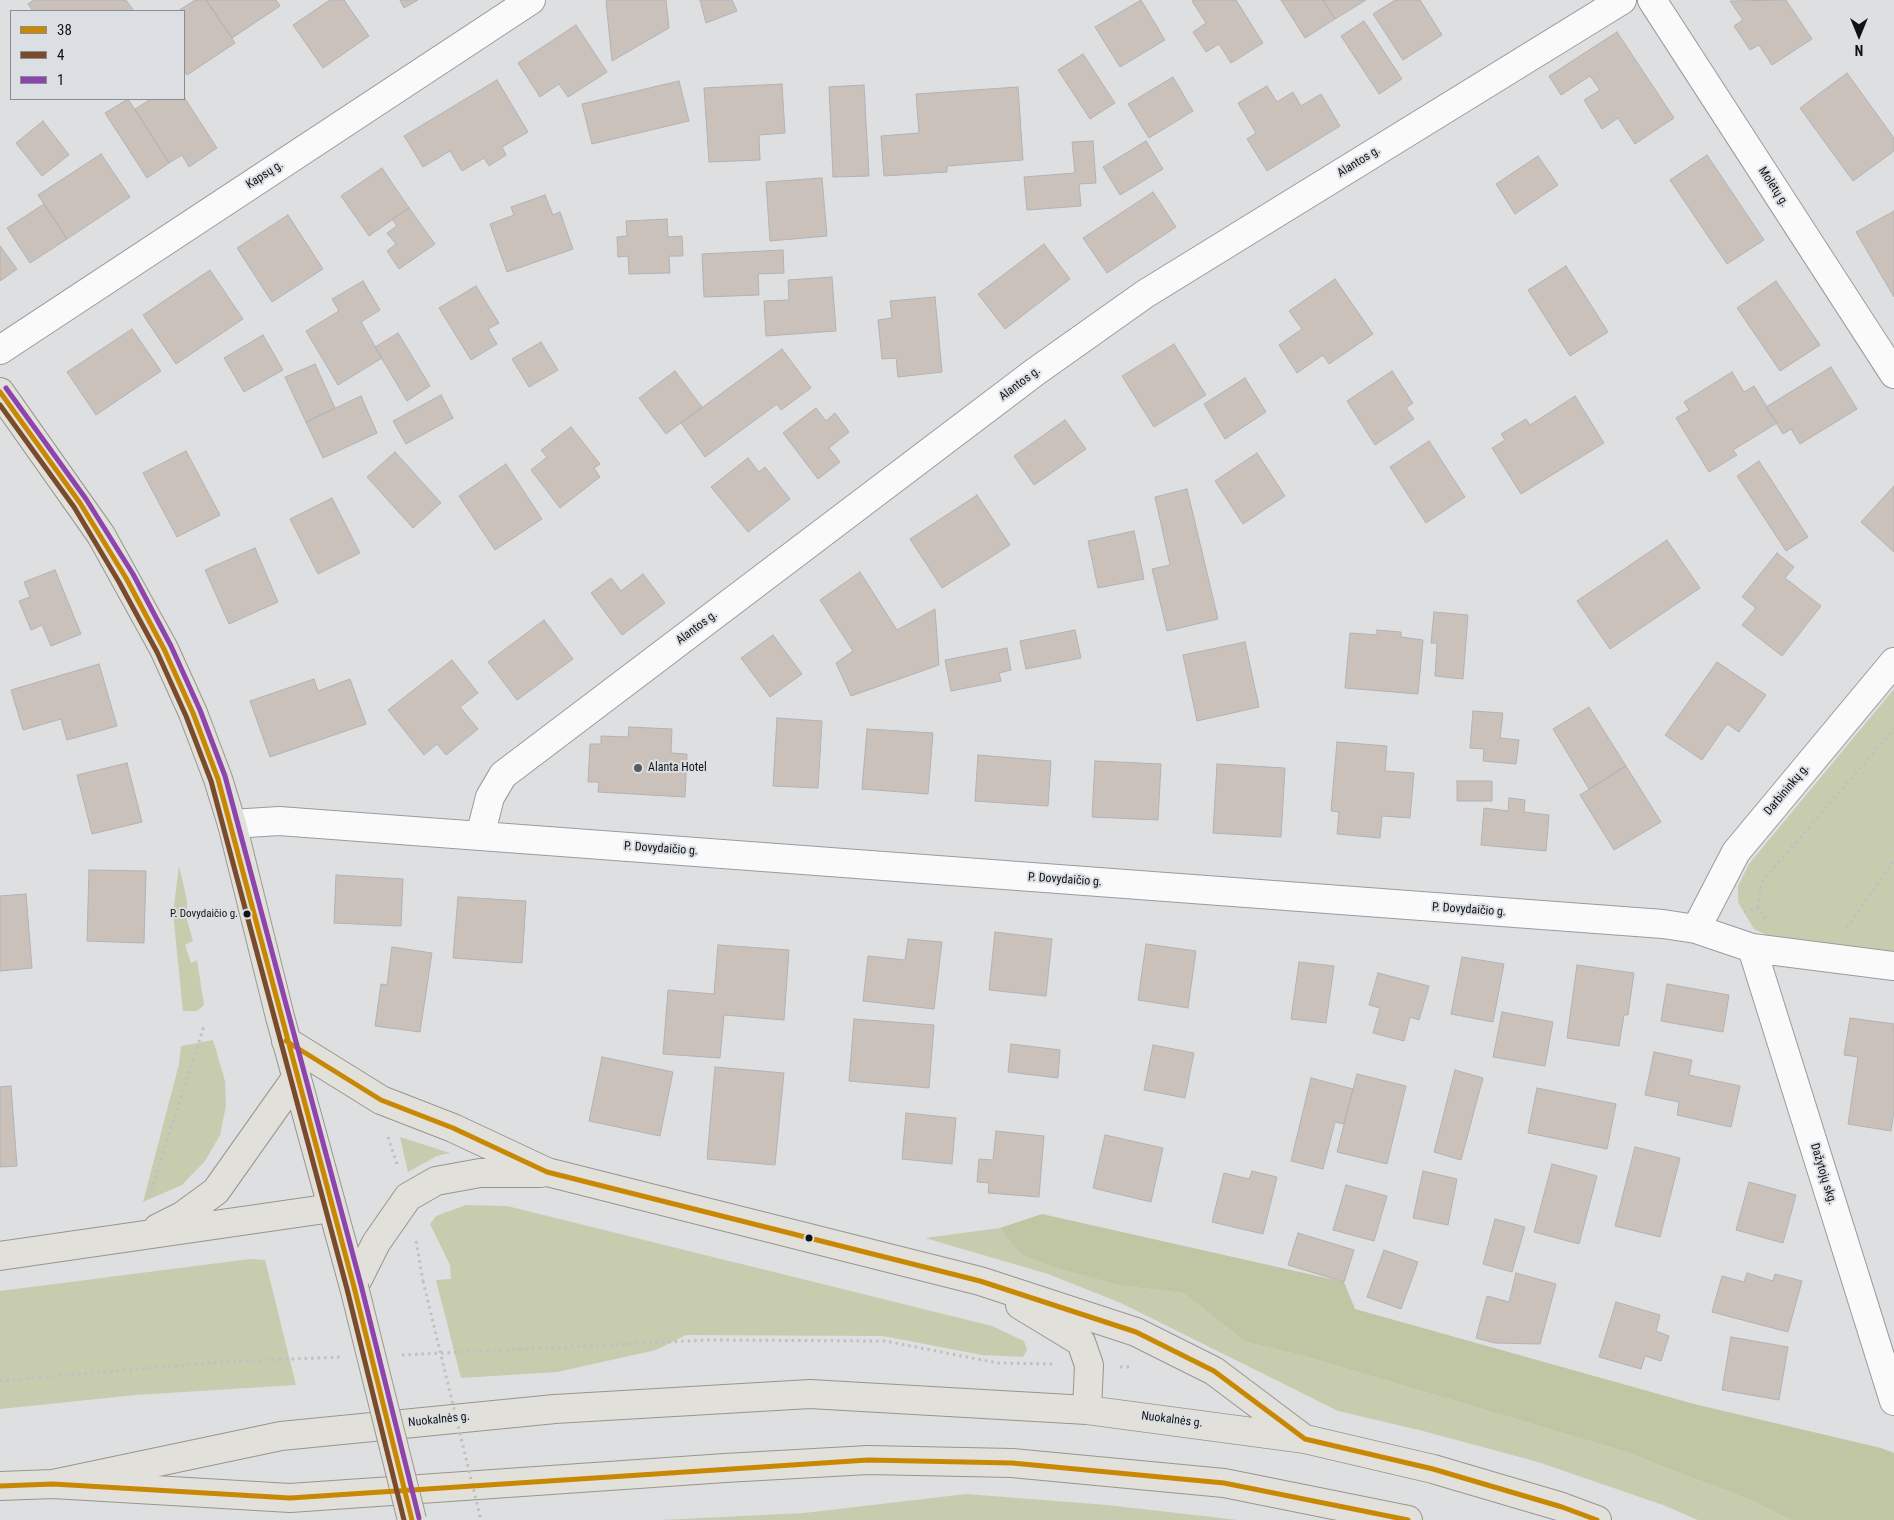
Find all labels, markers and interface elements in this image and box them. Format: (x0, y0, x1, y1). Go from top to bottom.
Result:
legend (10, 10, 185, 100)
north arrow (1834, 10, 1884, 60)
text: 38 (57, 21, 72, 39)
text: N (1855, 42, 1863, 58)
text: 4 (57, 46, 64, 64)
text: 1 (57, 71, 64, 89)
street label: Alantos g. (1335, 143, 1383, 181)
street label: Kapsų g. (244, 158, 286, 192)
street label: Molėtų g. (1755, 164, 1791, 210)
street label: Alantos g. (996, 364, 1044, 404)
street label: Alantos g. (673, 608, 721, 648)
place label: Alanta Hotel (648, 761, 707, 775)
street label: Darbininkų g. (1761, 761, 1813, 819)
marker: Alanta Hotel (632, 762, 644, 774)
street label: P. Dovydaičio g. (624, 839, 698, 859)
street label: P. Dovydaičio g. (1028, 870, 1102, 890)
street label: P. Dovydaičio g. (1432, 900, 1506, 920)
place label: P. Dovydaičio g. (170, 907, 238, 921)
marker: P. Dovydaičio g. (242, 909, 252, 919)
street label: Dažytojų skg. (1807, 1142, 1839, 1206)
unlabelled marker (804, 1233, 814, 1243)
street label: Nuokalnės g. (1140, 1409, 1204, 1431)
street label: Nuokalnės g. (407, 1410, 471, 1430)

